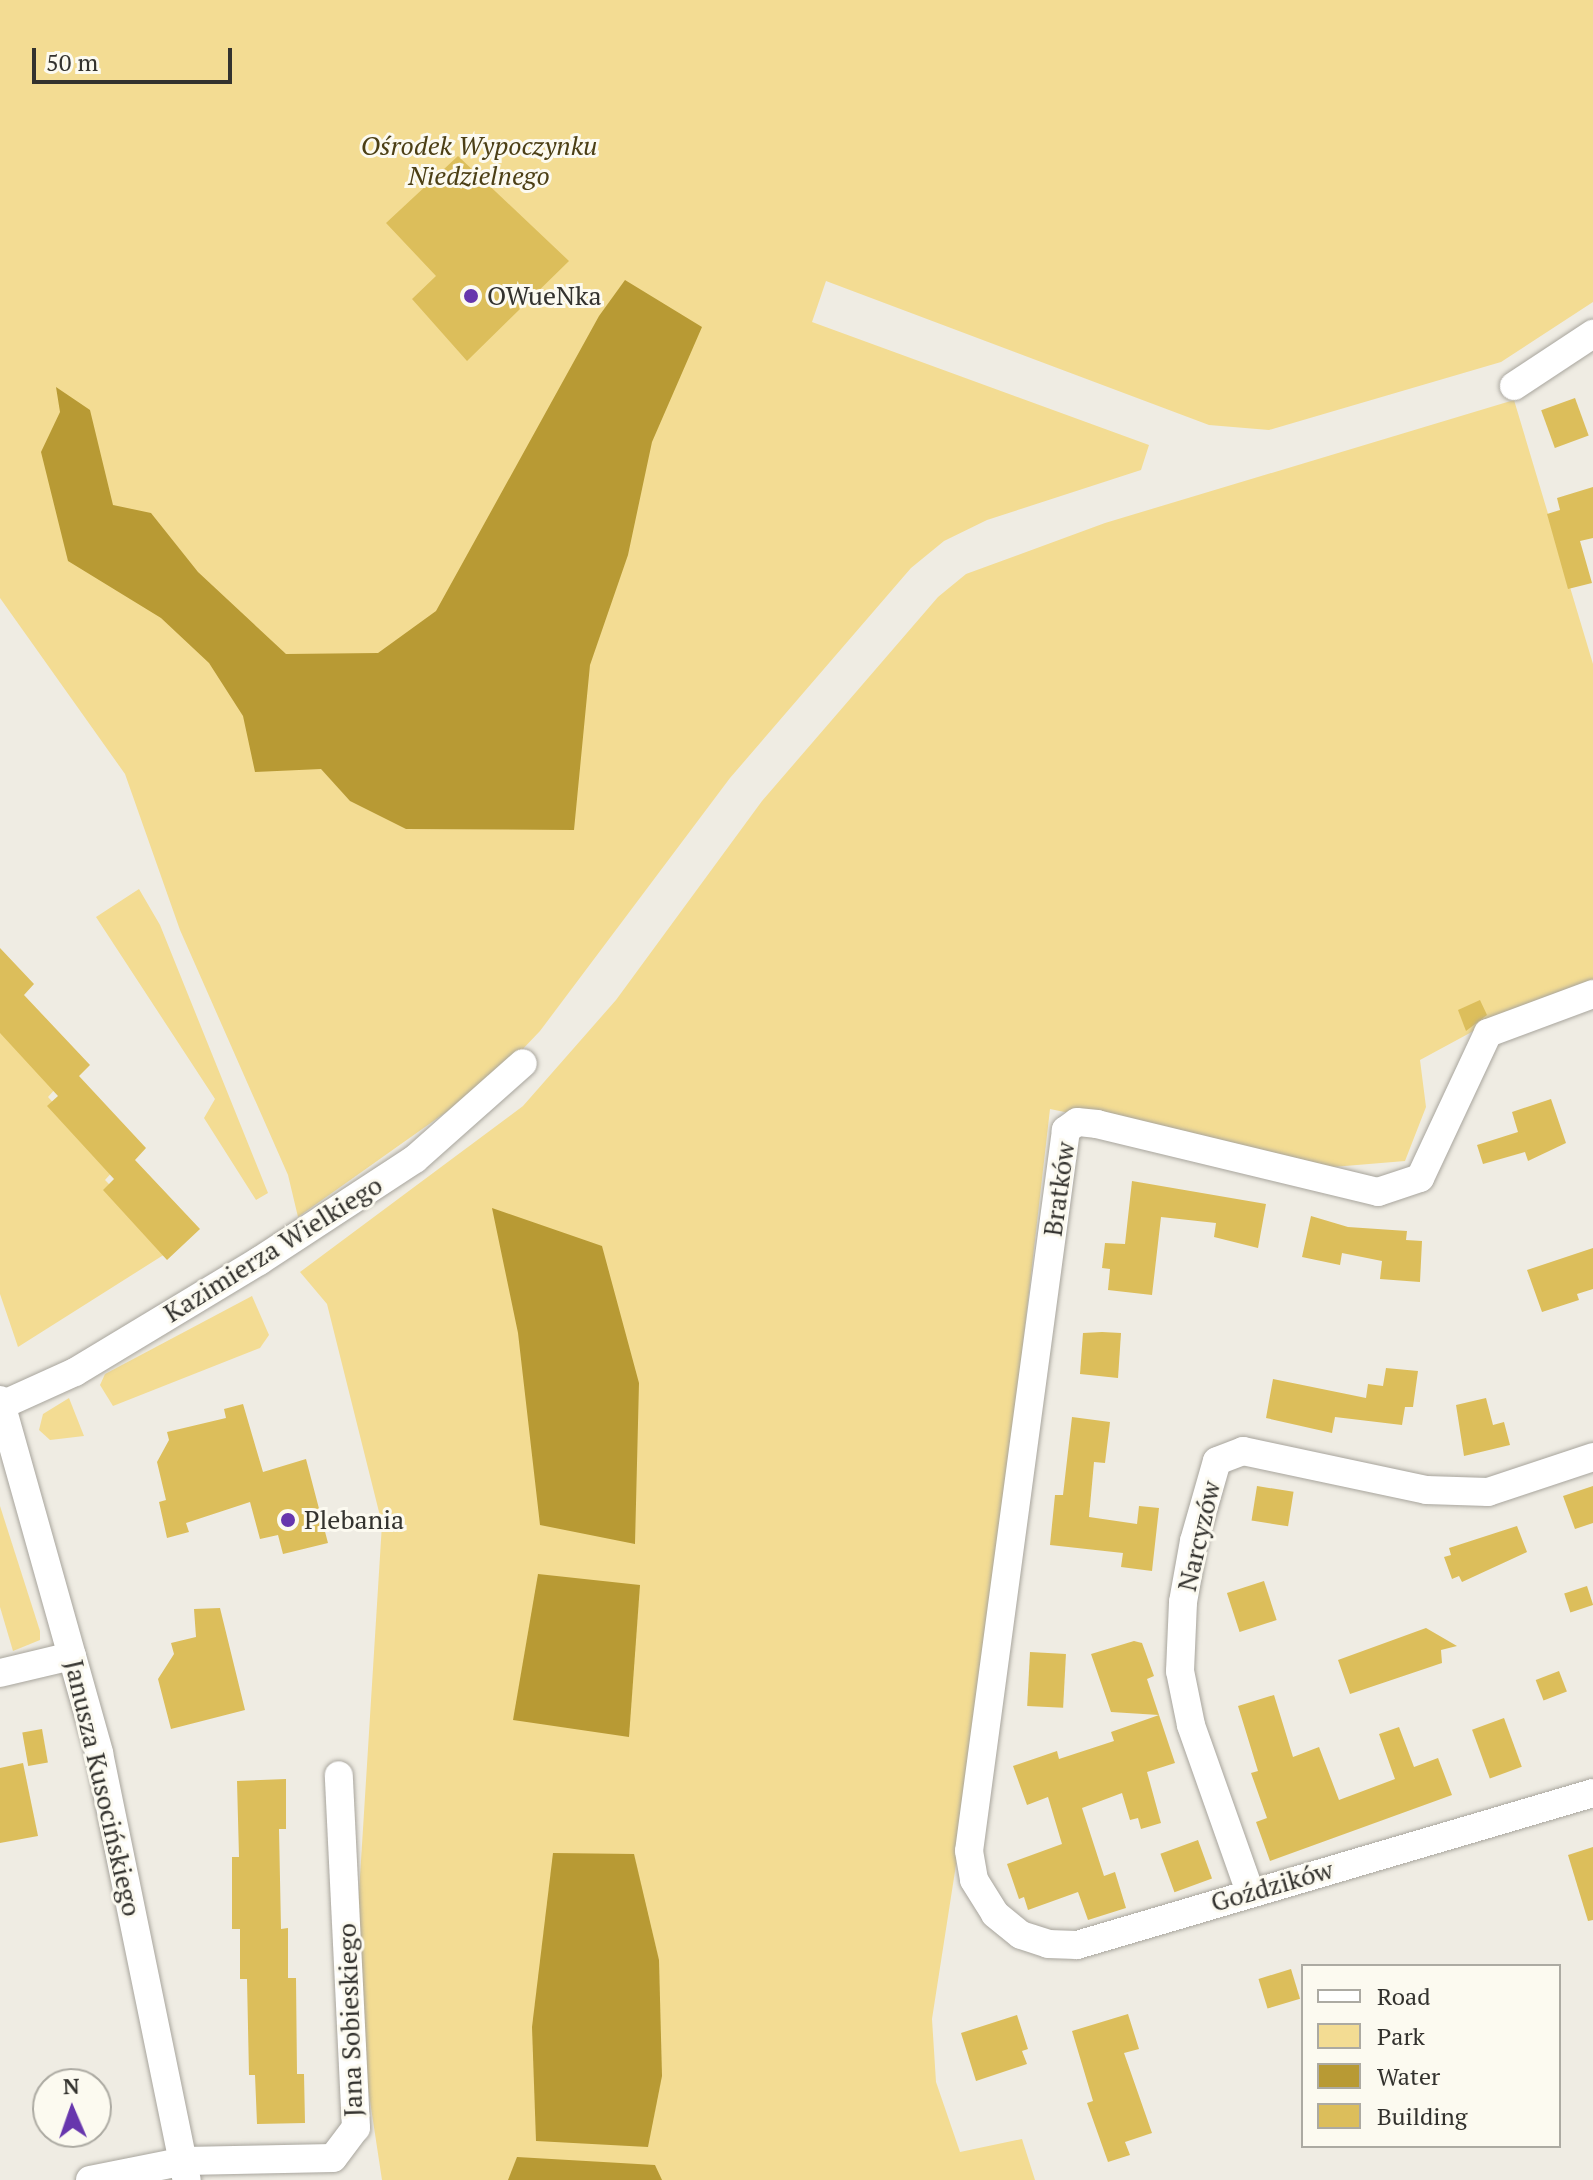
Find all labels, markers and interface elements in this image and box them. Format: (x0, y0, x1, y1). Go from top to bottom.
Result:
scale bar (36, 32, 236, 82)
text: 50 m (46, 46, 98, 78)
park label: Ośrodek Wypoczynku Niedzielnego (361, 130, 597, 192)
place label: OWueNka (487, 280, 602, 312)
marker: OWueNka (462, 287, 480, 305)
street label: Bratków (1037, 1140, 1081, 1238)
street label: Kazimierza Wielkiego (158, 1169, 388, 1329)
street label: Narcyzów (1171, 1478, 1227, 1594)
place label: Plebania (304, 1504, 404, 1536)
marker: Plebania (279, 1511, 297, 1529)
street label: Janusza Kusocińskiego (58, 1657, 148, 1919)
street label: Goździków (1207, 1854, 1337, 1918)
street label: Jana Sobieskiego (331, 1923, 369, 2117)
legend (1301, 1964, 1561, 2148)
text: Road (1377, 1980, 1431, 2012)
text: Park (1377, 2020, 1425, 2052)
text: Water (1377, 2060, 1440, 2092)
north arrow (32, 2068, 112, 2148)
text: N (62, 2071, 80, 2100)
text: Building (1377, 2100, 1467, 2132)

